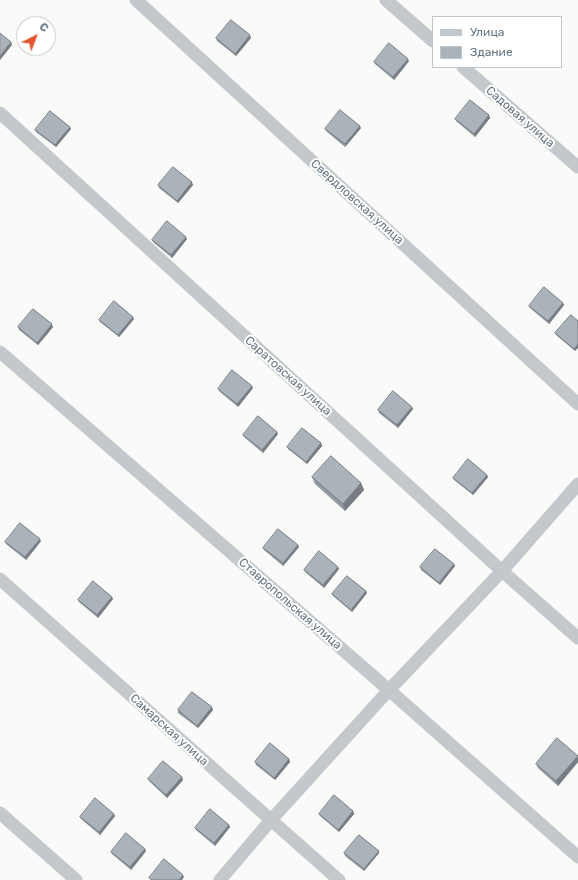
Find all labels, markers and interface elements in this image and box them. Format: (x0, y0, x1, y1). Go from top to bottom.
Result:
north arrow (16, 16, 56, 56)
legend (432, 16, 562, 68)
text: С (36, 20, 51, 35)
text: Улица (470, 25, 504, 39)
text: Здание (470, 45, 513, 59)
street label: Садовая улица (483, 83, 557, 151)
street label: Свердловская улица (308, 156, 406, 248)
street label: Саратовская улица (242, 333, 334, 419)
street label: Ставропольская улица (235, 555, 345, 653)
street label: Самарская улица (127, 691, 211, 769)

